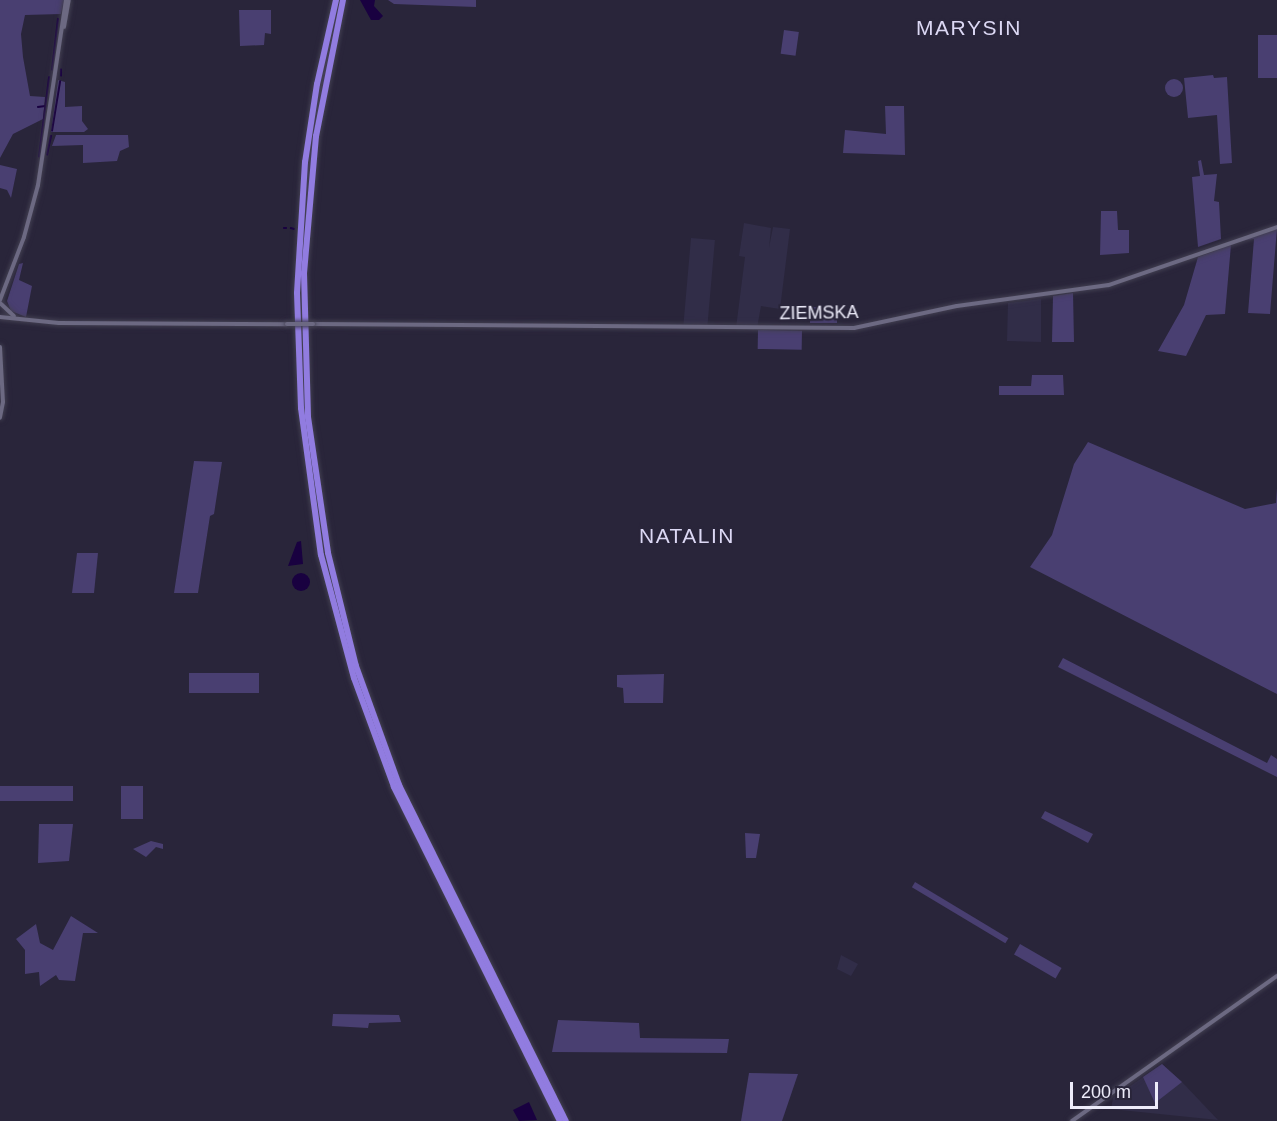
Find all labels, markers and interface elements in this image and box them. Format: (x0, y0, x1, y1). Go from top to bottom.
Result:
district label: MARYSIN (916, 15, 1022, 41)
street label: ZIEMSKA (779, 302, 859, 324)
district label: NATALIN (639, 523, 735, 549)
scale bar (1073, 1070, 1162, 1108)
text: 200 m (1081, 1082, 1131, 1102)

